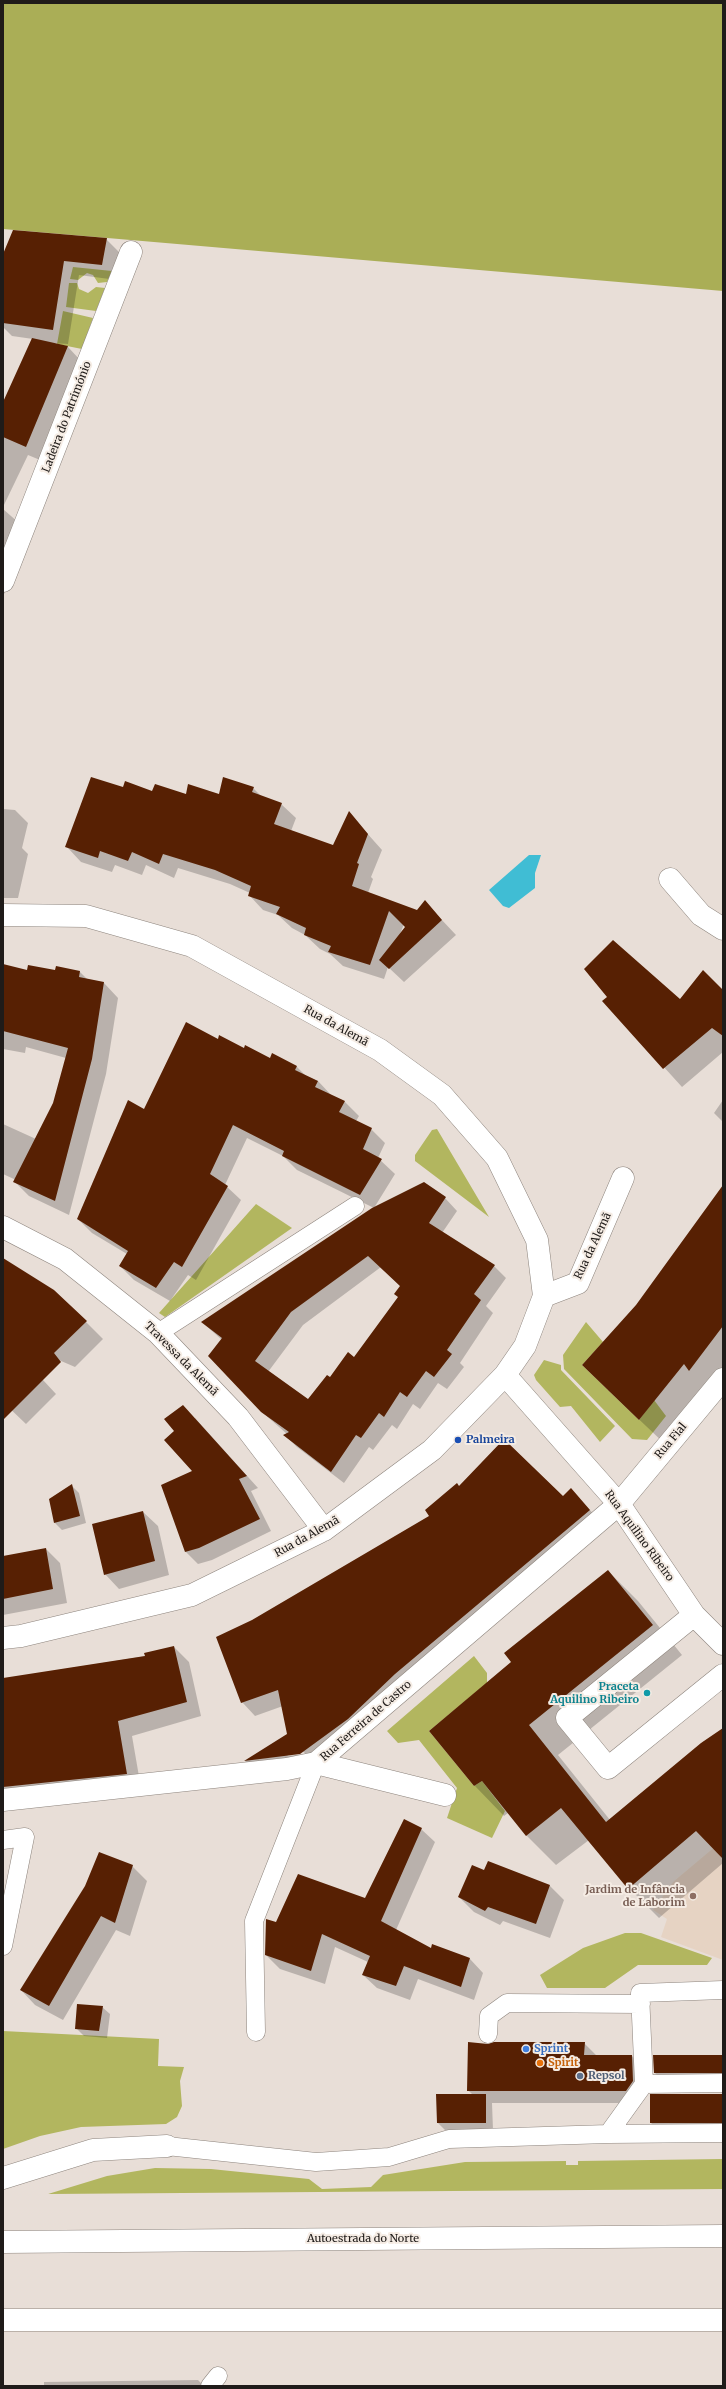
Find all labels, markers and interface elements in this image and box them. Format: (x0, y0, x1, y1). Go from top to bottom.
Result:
street label: Ladeira do Património (40, 359, 94, 475)
street label: Rua da Alemã (301, 1003, 371, 1049)
street label: Rua da Alemã (572, 1211, 614, 1281)
street label: Travessa da Alemã (141, 1319, 221, 1399)
street label: Rua Fial (652, 1421, 690, 1461)
place label: Palmeira (466, 1433, 515, 1447)
marker: Palmeira (453, 1435, 463, 1445)
street label: Rua Aquilino Ribeiro (602, 1488, 676, 1584)
street label: Rua da Alemã (272, 1514, 342, 1560)
street label: Rua Ferreira de Castro (318, 1678, 414, 1764)
place label: Praceta Aquilino Ribeiro (550, 1680, 639, 1706)
marker: Praceta Aquilino Ribeiro (642, 1688, 652, 1698)
place label: Jardim de Infância de Laborim (585, 1883, 685, 1909)
marker: Jardim de Infância de Laborim (688, 1891, 698, 1901)
place label: Sprint (534, 2042, 568, 2056)
marker: Sprint (521, 2044, 531, 2054)
place label: Spirit (548, 2056, 578, 2070)
marker: Spirit (535, 2058, 545, 2068)
place label: Repsol (588, 2069, 624, 2083)
marker: Repsol (575, 2071, 585, 2081)
street label: Autoestrada do Norte (307, 2232, 419, 2246)

